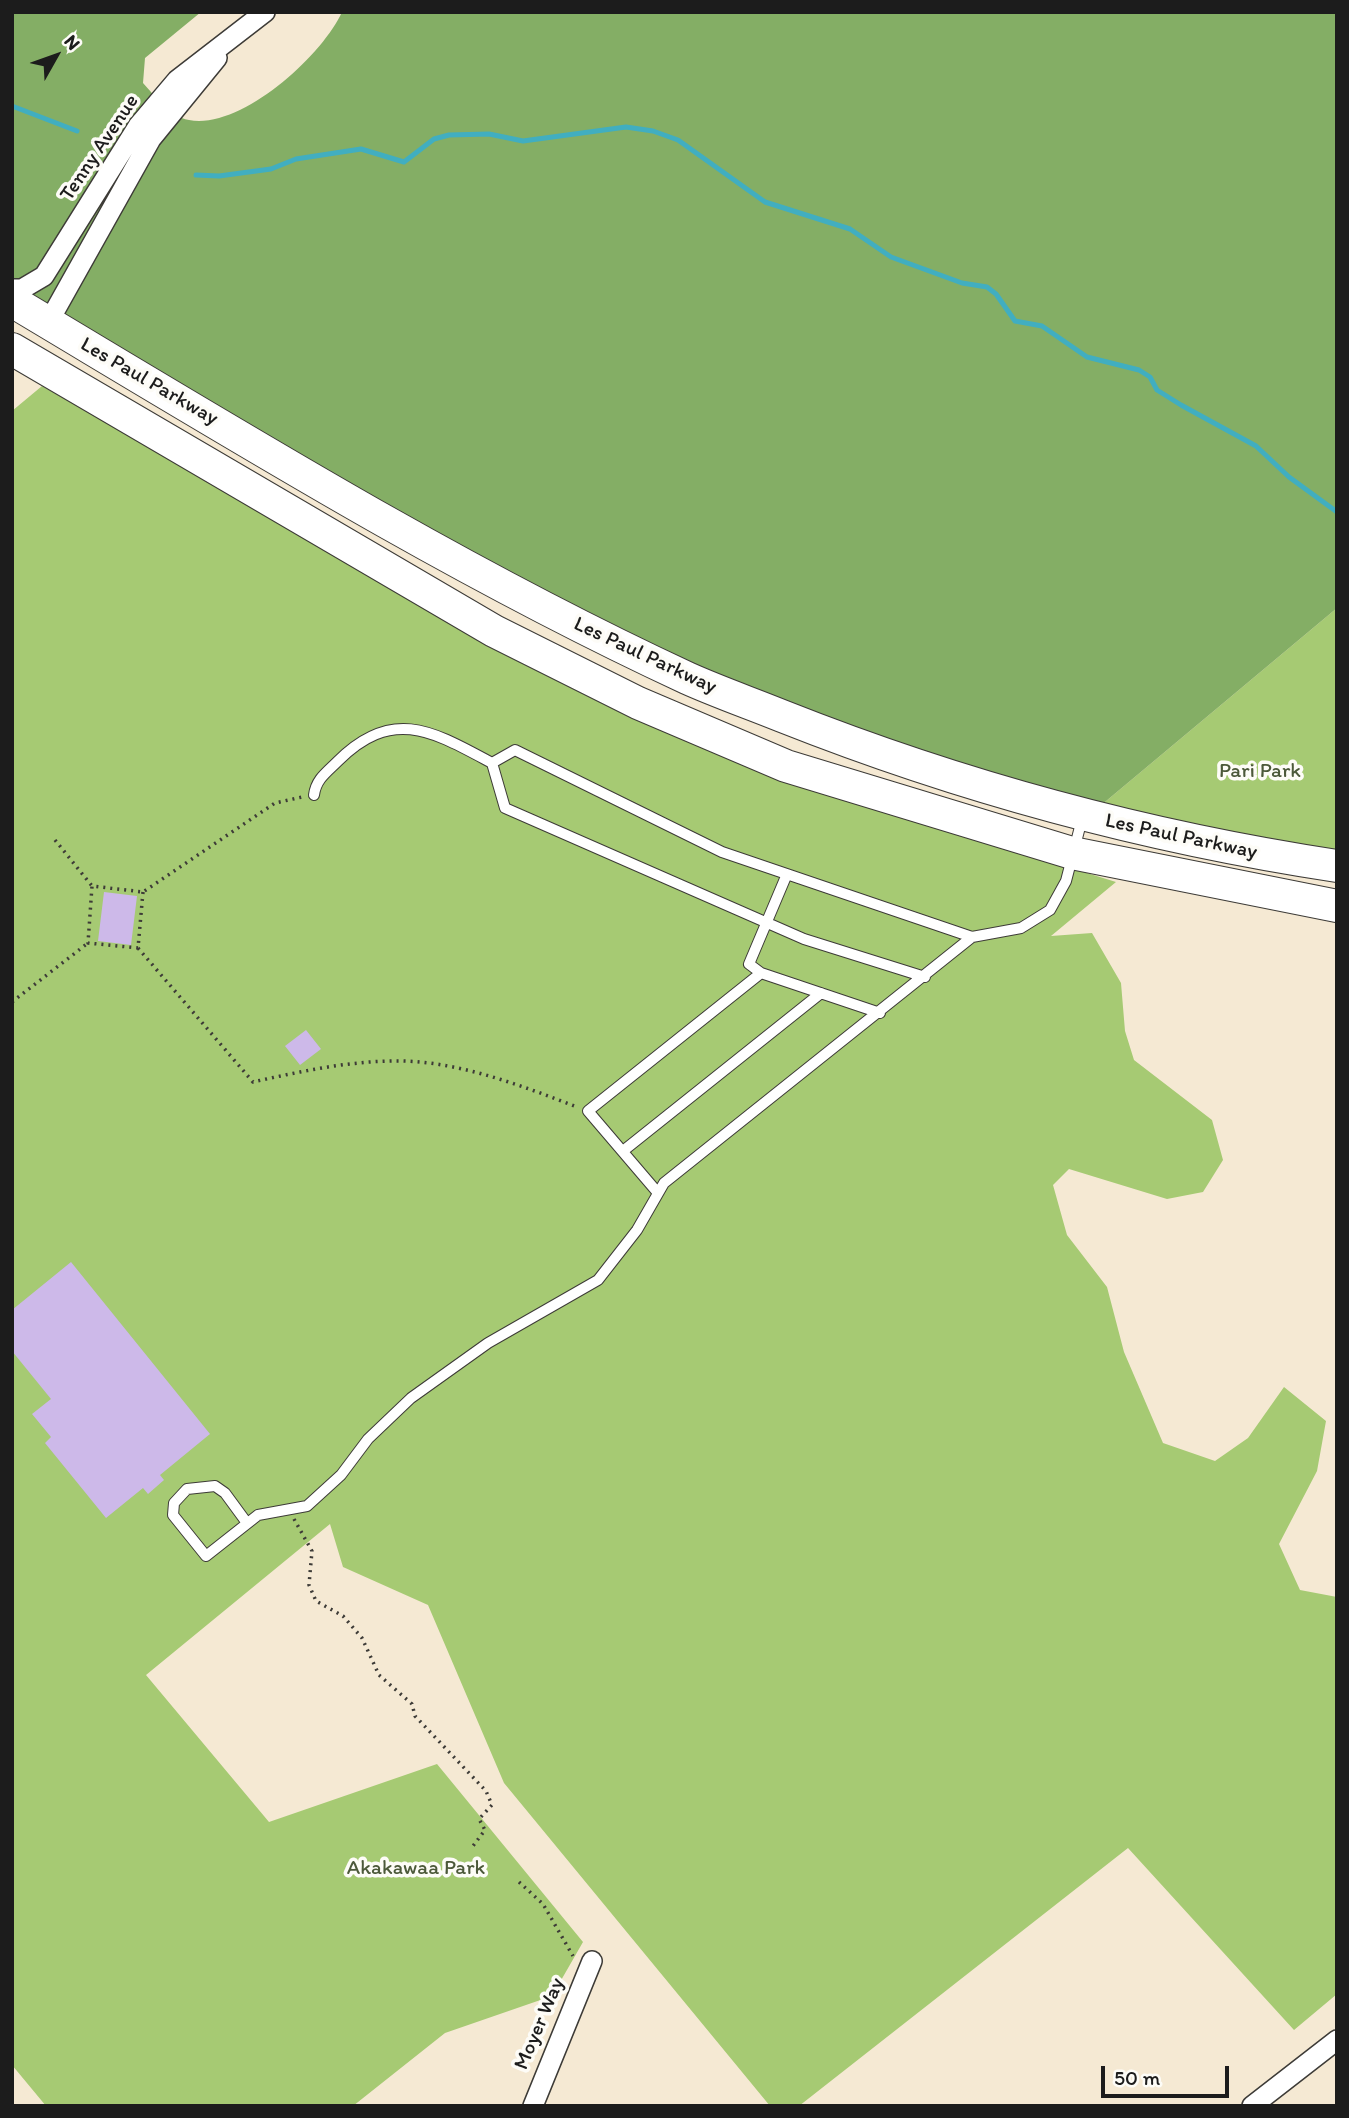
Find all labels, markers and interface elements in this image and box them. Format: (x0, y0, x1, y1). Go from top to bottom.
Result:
north arrow (21, 21, 91, 91)
text: N (60, 30, 85, 54)
street label: Tenny Avenue (55, 90, 145, 206)
street label: Les Paul Parkway (76, 332, 222, 432)
street label: Les Paul Parkway (569, 612, 721, 700)
park label: Pari Park (1219, 759, 1301, 785)
street label: Les Paul Parkway (1103, 809, 1259, 865)
park label: Akakawaa Park (347, 1856, 485, 1882)
street label: Moyer Way (509, 1974, 571, 2074)
scale bar (1104, 2052, 1232, 2096)
text: 50 m (1114, 2065, 1160, 2090)

